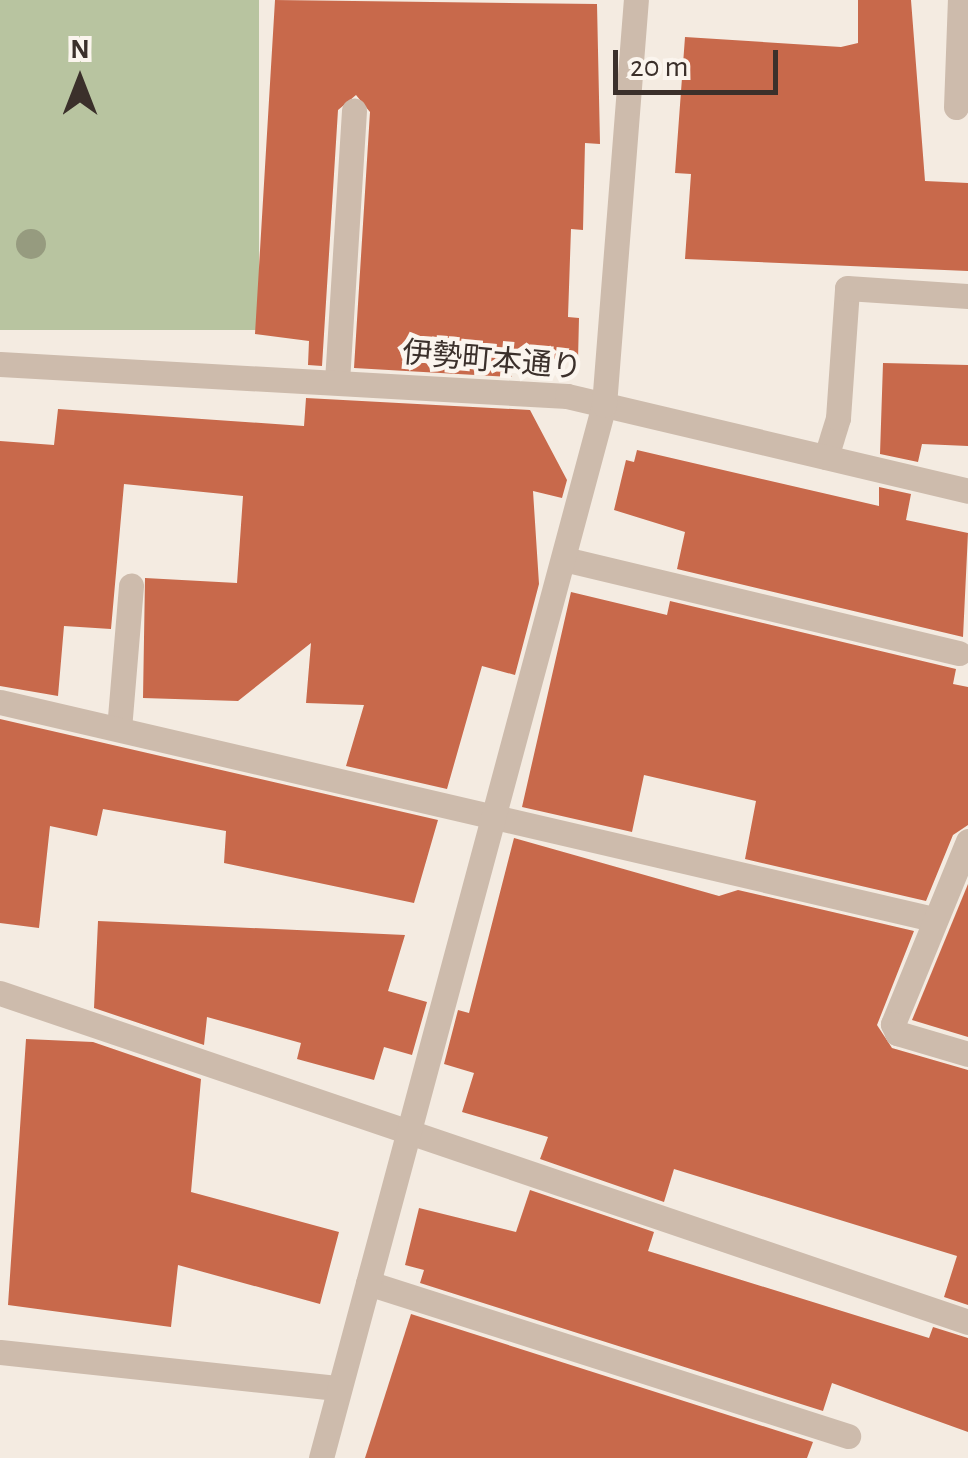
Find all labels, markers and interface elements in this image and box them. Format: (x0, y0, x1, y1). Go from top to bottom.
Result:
north arrow (30, 30, 130, 130)
scale bar (618, 30, 783, 92)
text: N (70, 36, 90, 64)
text: 20 m (630, 52, 688, 82)
street label: 伊勢町本通り (401, 335, 583, 387)

